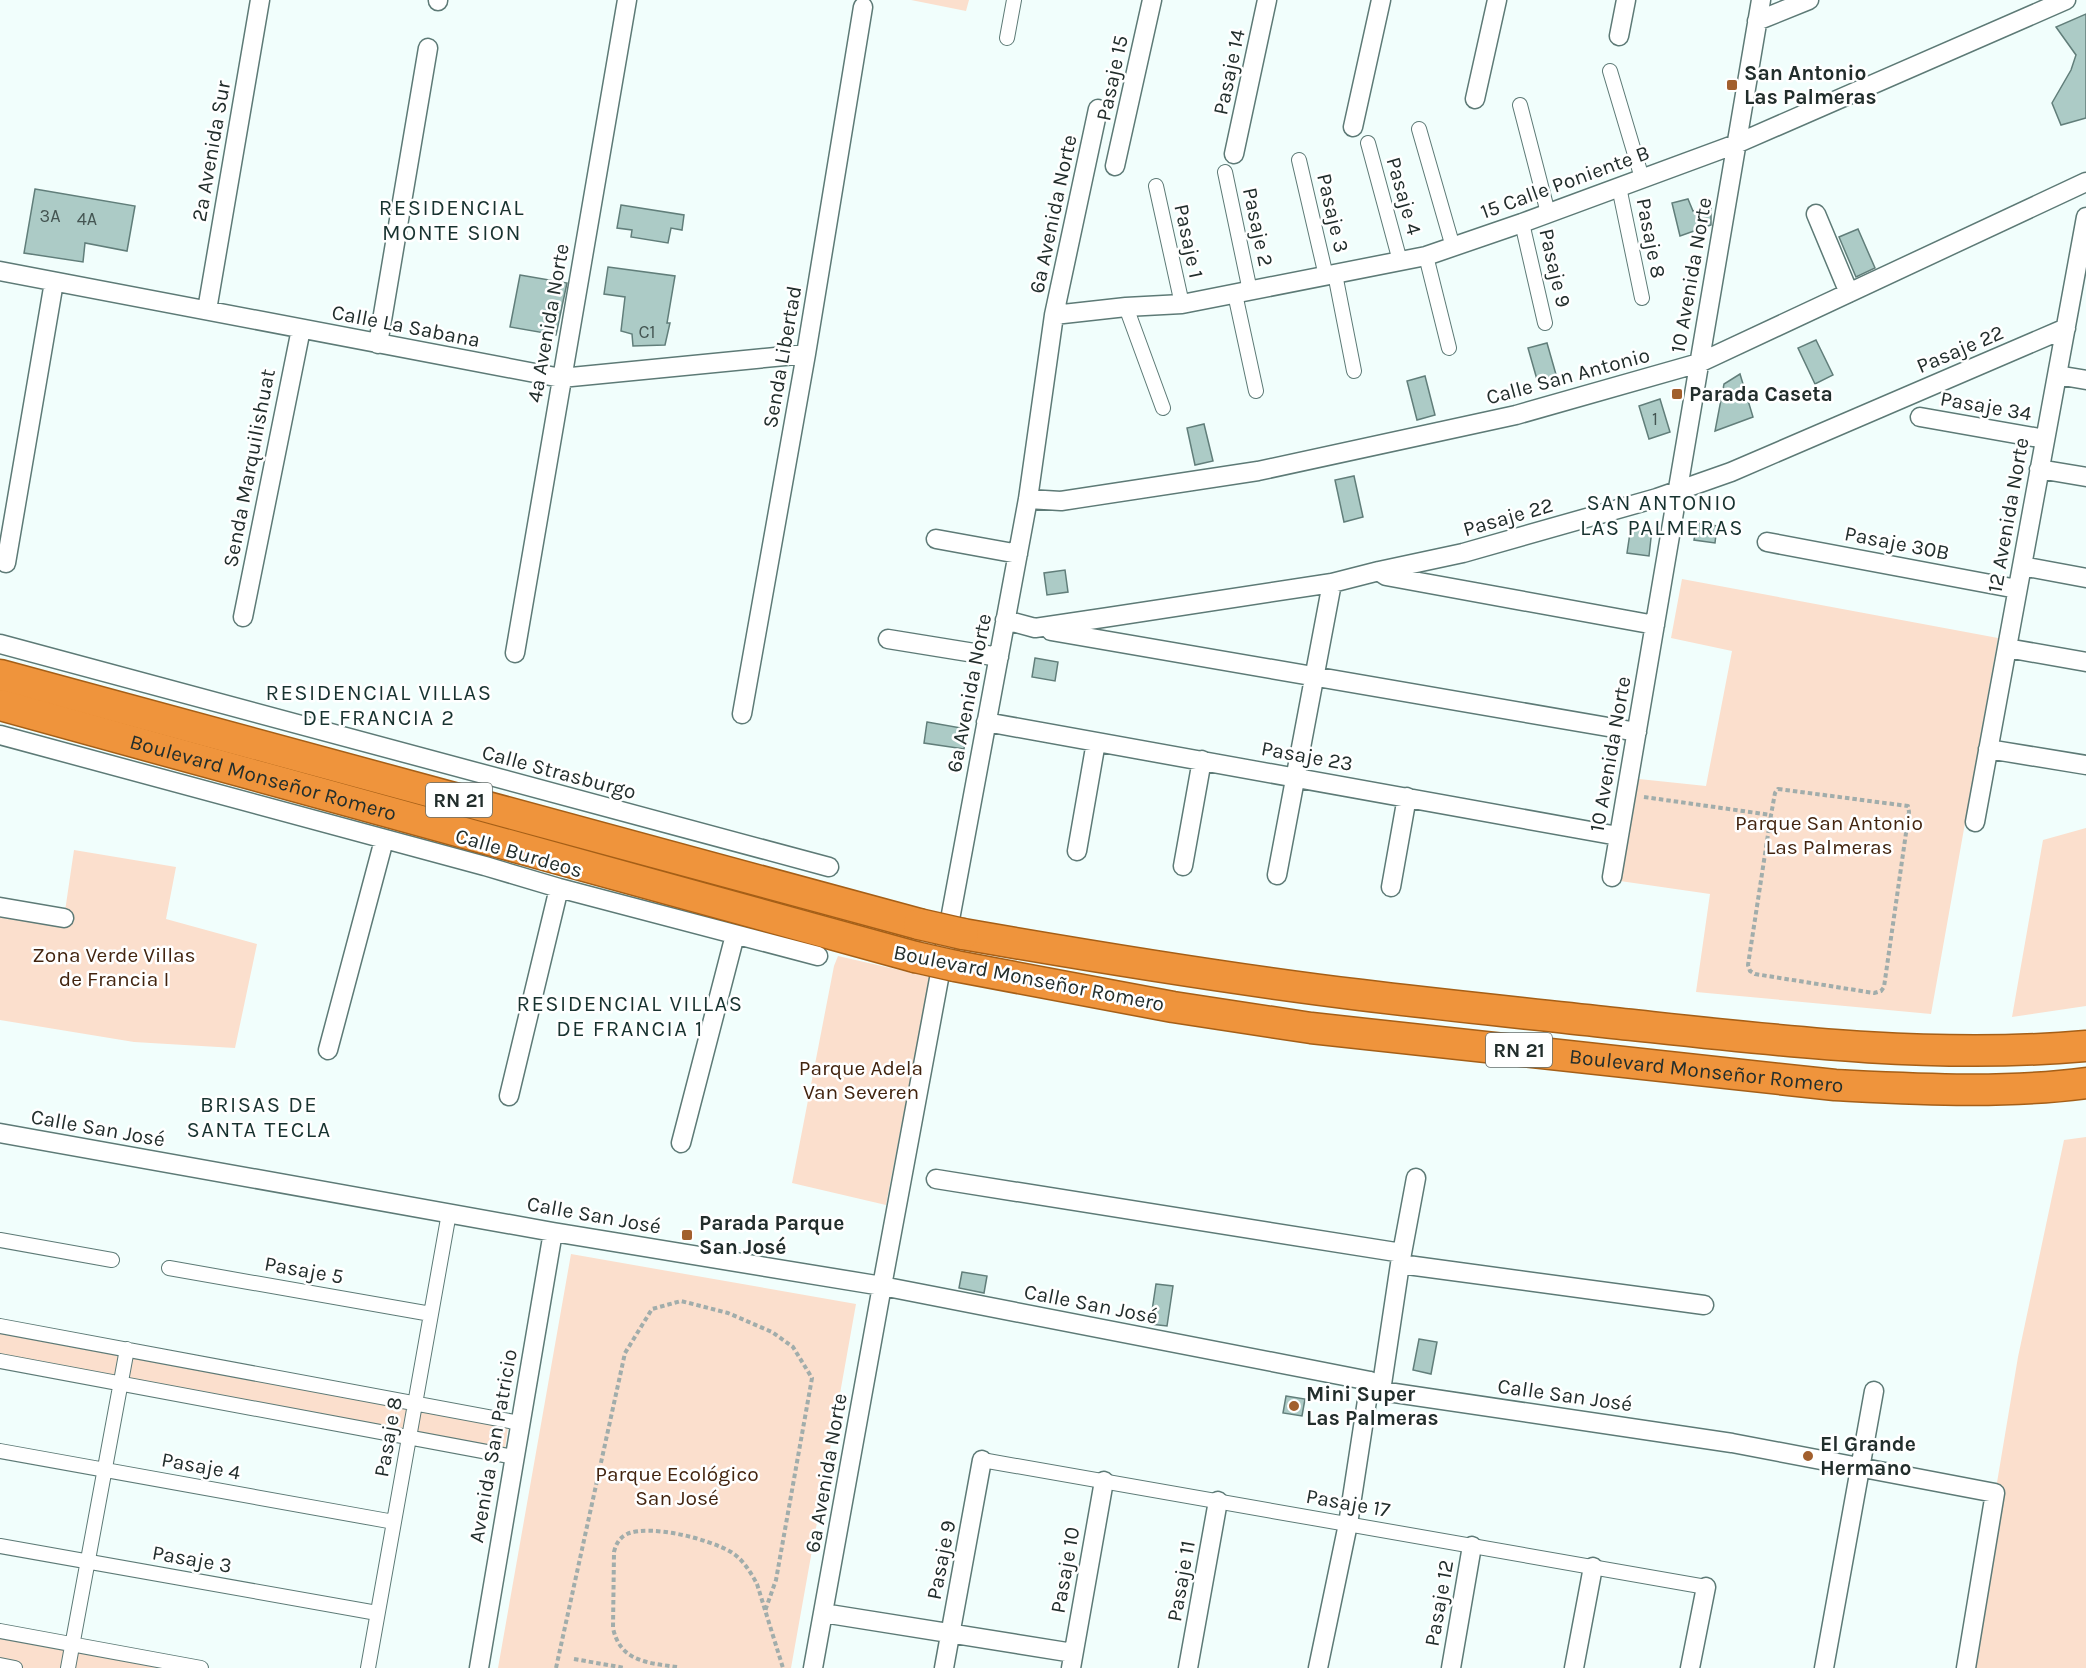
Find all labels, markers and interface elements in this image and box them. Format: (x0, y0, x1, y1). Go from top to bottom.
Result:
street label: Pasaje 14 (1208, 27, 1250, 117)
street label: Pasaje 15 (1091, 33, 1133, 123)
place label: San Antonio Las Palmeras (1744, 61, 1877, 109)
street label: 2a Avenida Sur (187, 78, 235, 223)
marker: San Antonio Las Palmeras (1725, 78, 1739, 92)
street label: 6a Avenida Norte (1024, 132, 1082, 296)
street label: 15 Calle Poniente B (1477, 140, 1653, 224)
street label: Pasaje 4 (1381, 154, 1427, 238)
street label: Pasaje 3 (1312, 171, 1354, 255)
street label: Pasaje 2 (1238, 185, 1278, 269)
district label: RESIDENCIAL MONTE SION (379, 195, 525, 246)
street label: 10 Avenida Norte (1666, 195, 1716, 355)
street label: Pasaje 8 (1631, 196, 1671, 280)
street label: Pasaje 1 (1169, 202, 1209, 280)
house number: 3A (40, 205, 60, 227)
house number: 4A (77, 208, 97, 230)
street label: Pasaje 9 (1534, 226, 1576, 310)
street label: 4a Avenida Norte (522, 242, 574, 404)
street label: Senda Libertad (758, 284, 806, 430)
street label: Calle La Sabana (330, 300, 482, 352)
street label: Pasaje 22 (1913, 320, 2007, 378)
house number: C1 (639, 321, 655, 343)
street label: Calle San Antonio (1484, 343, 1652, 409)
street label: Senda Marquilishuat (218, 367, 280, 569)
place label: Parada Caseta (1689, 382, 1833, 406)
street label: Pasaje 34 (1938, 386, 2034, 426)
marker: Parada Caseta (1670, 387, 1684, 401)
house number: 1 (1652, 408, 1658, 430)
street label: 12 Avenida Norte (1983, 436, 2033, 594)
district label: SAN ANTONIO LAS PALMERAS (1580, 490, 1744, 541)
street label: Pasaje 22 (1460, 493, 1556, 541)
street label: Pasaje 30B (1843, 521, 1951, 565)
street label: 6a Avenida Norte (942, 611, 996, 775)
street label: 10 Avenida Norte (1585, 674, 1635, 834)
district label: RESIDENCIAL VILLAS DE FRANCIA 2 (265, 680, 493, 731)
street label: Boulevard Monseñor Romero (127, 729, 399, 826)
street label: Pasaje 23 (1259, 736, 1355, 776)
street label: Calle Strasburgo (479, 740, 639, 804)
road number: RN 21 (426, 783, 492, 817)
park label: Parque San Antonio Las Palmeras (1735, 811, 1923, 859)
street label: Calle Burdeos (453, 823, 585, 883)
street label: Boulevard Monseñor Romero (892, 940, 1166, 1016)
park label: Zona Verde Villas de Francia I (32, 943, 196, 991)
district label: RESIDENCIAL VILLAS DE FRANCIA 1 (516, 991, 744, 1042)
road number: RN 21 (1486, 1033, 1552, 1067)
street label: Boulevard Monseñor Romero (1568, 1044, 1844, 1097)
park label: Parque Adela Van Severen (799, 1056, 923, 1104)
district label: BRISAS DE SANTA TECLA (186, 1092, 332, 1143)
street label: Calle San José (29, 1104, 167, 1152)
street label: Calle San José (525, 1191, 663, 1239)
place label: Parada Parque San José (699, 1211, 844, 1259)
marker: Parada Parque San José (680, 1228, 694, 1242)
street label: Pasaje 5 (263, 1251, 345, 1289)
street label: Calle San José (1022, 1279, 1160, 1329)
street label: Avenida San Patricio (464, 1347, 522, 1545)
street label: Calle San José (1496, 1374, 1634, 1416)
place label: Mini Super Las Palmeras (1306, 1382, 1439, 1430)
street label: 6ª Avenida Norte (800, 1391, 852, 1555)
street label: Pasaje 8 (369, 1395, 407, 1479)
marker: Mini Super Las Palmeras (1287, 1399, 1301, 1413)
place label: El Grande Hermano (1820, 1432, 1916, 1480)
street label: Pasaje 4 (160, 1447, 243, 1485)
marker: El Grande Hermano (1801, 1449, 1815, 1463)
park label: Parque Ecológico San José (595, 1462, 759, 1510)
street label: Pasaje 17 (1304, 1484, 1392, 1522)
street label: Pasaje 9 (922, 1518, 960, 1602)
street label: Pasaje 10 (1046, 1525, 1084, 1615)
street label: Pasaje 11 (1162, 1539, 1200, 1623)
street label: Pasaje 3 (150, 1540, 234, 1578)
street label: Pasaje 12 (1420, 1558, 1458, 1648)

